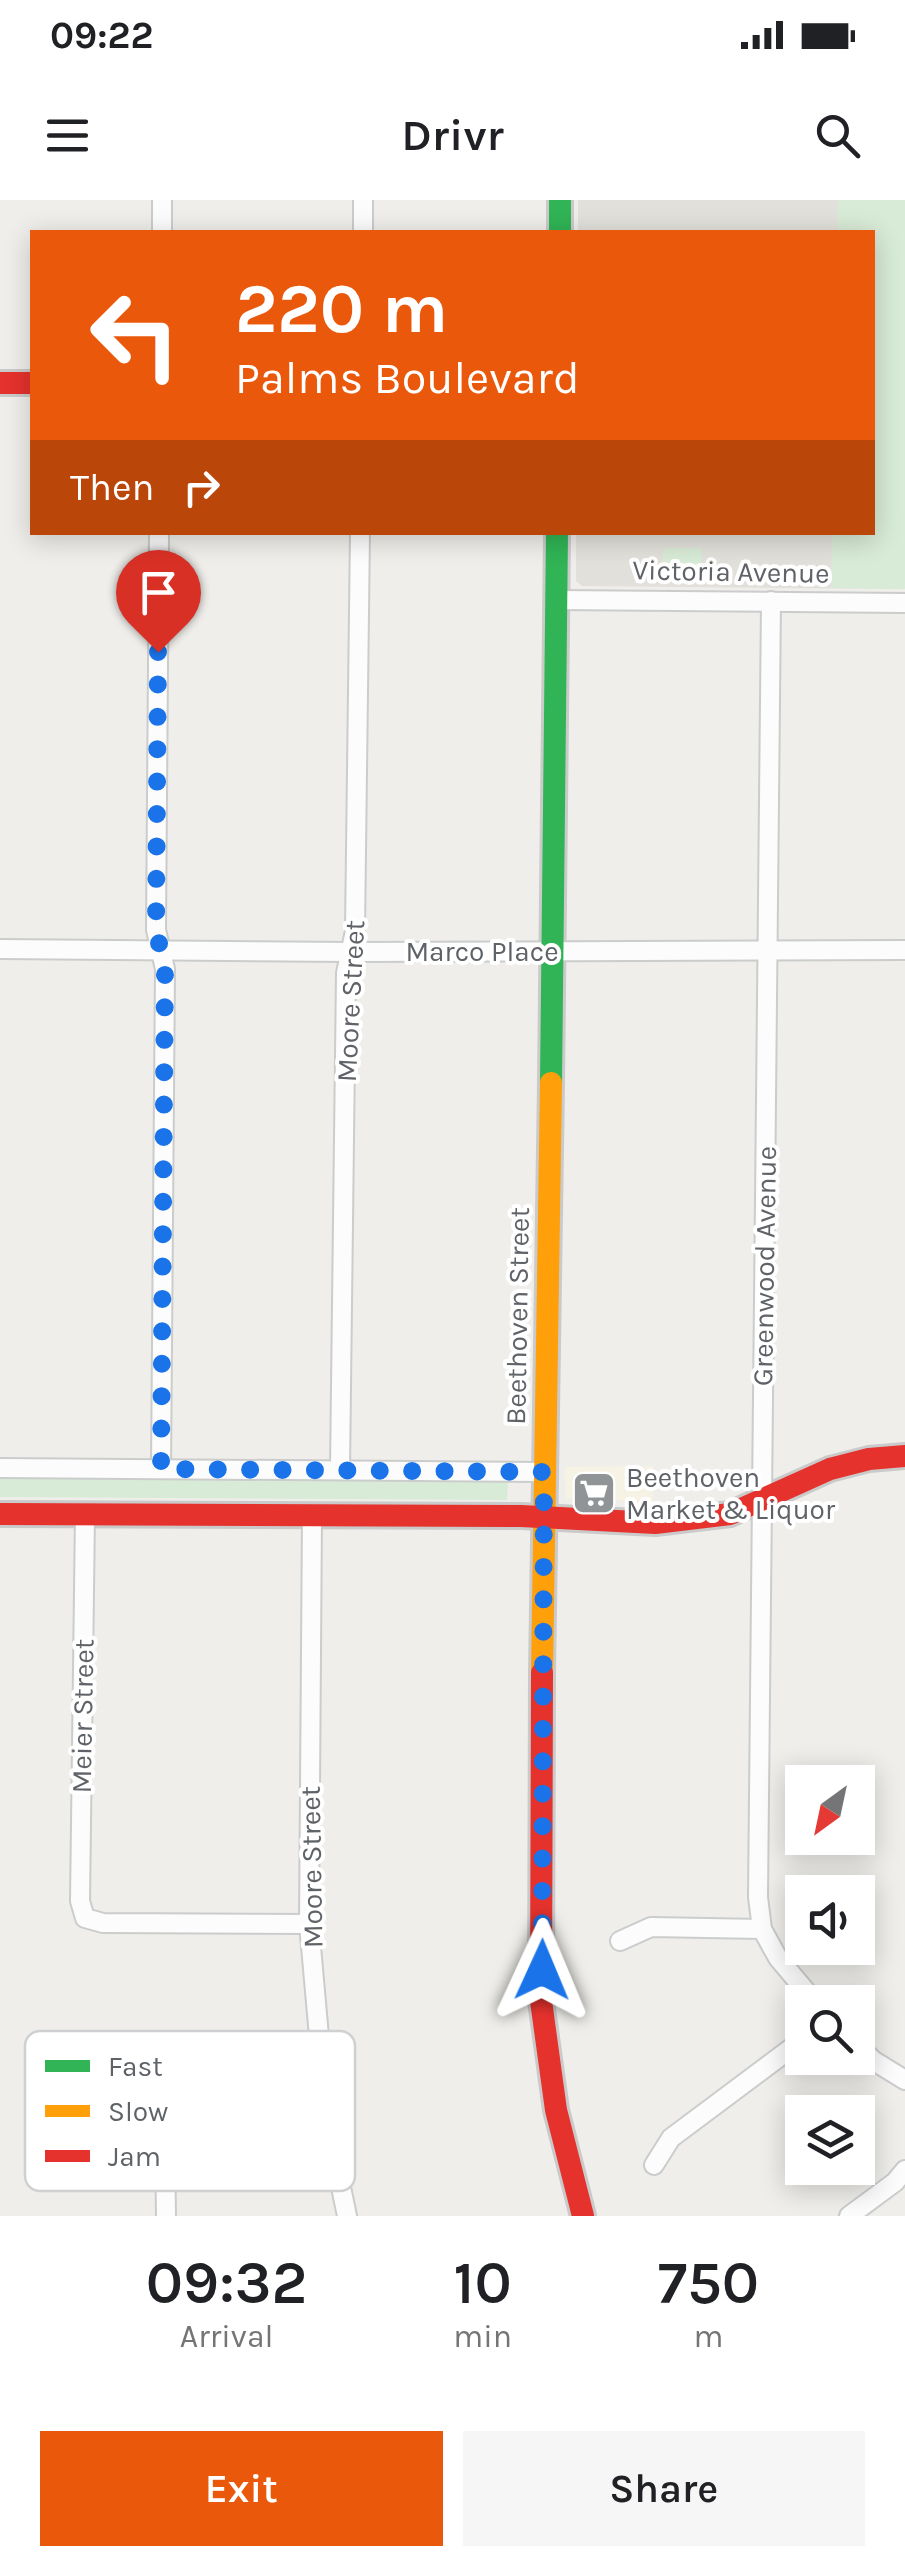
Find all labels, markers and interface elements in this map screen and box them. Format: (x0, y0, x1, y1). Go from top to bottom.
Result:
text: 09:22 (50, 13, 153, 58)
icon: menu (40, 108, 95, 163)
icon: search (810, 108, 865, 163)
text: Drivr (401, 109, 504, 161)
text: 220 m (235, 268, 448, 350)
icon: left (70, 270, 200, 400)
text: Palms Boulevard (235, 352, 580, 404)
icon: right (174, 460, 229, 515)
text: Then (70, 465, 154, 510)
pin (116, 550, 201, 653)
street label: Victoria Avenue (632, 553, 830, 590)
icon: arrive (131, 565, 186, 620)
street label: Moore Street (330, 919, 371, 1083)
street label: Marco Place (405, 935, 559, 968)
street label: Greenwood Avenue (746, 1146, 783, 1386)
street label: Beethoven Street (499, 1207, 536, 1425)
place label: Beethoven Market & Liquor (626, 1461, 836, 1526)
supermarket icon: Beethoven Market & Liquor (571, 1470, 617, 1516)
street label: Meier Street (65, 1639, 100, 1794)
north arrow (785, 1765, 875, 1855)
map controls (785, 1765, 875, 2185)
street label: Moore Street (294, 1786, 329, 1948)
button: sound (785, 1875, 875, 1965)
position arrow (490, 1918, 594, 2022)
button: search (785, 1985, 875, 2075)
legend (25, 2031, 355, 2191)
text: Fast (108, 2050, 163, 2083)
text: Slow (108, 2095, 168, 2128)
button: layers (785, 2095, 875, 2185)
text: Jam (108, 2140, 161, 2173)
text: 09:32 (146, 2248, 307, 2318)
text: 10 (453, 2248, 512, 2318)
text: 750 (658, 2248, 759, 2318)
text: Arrival (180, 2318, 273, 2355)
text: min (453, 2318, 512, 2355)
text: m (694, 2318, 723, 2355)
button: Exit (40, 2431, 443, 2546)
button: Share (463, 2431, 865, 2546)

